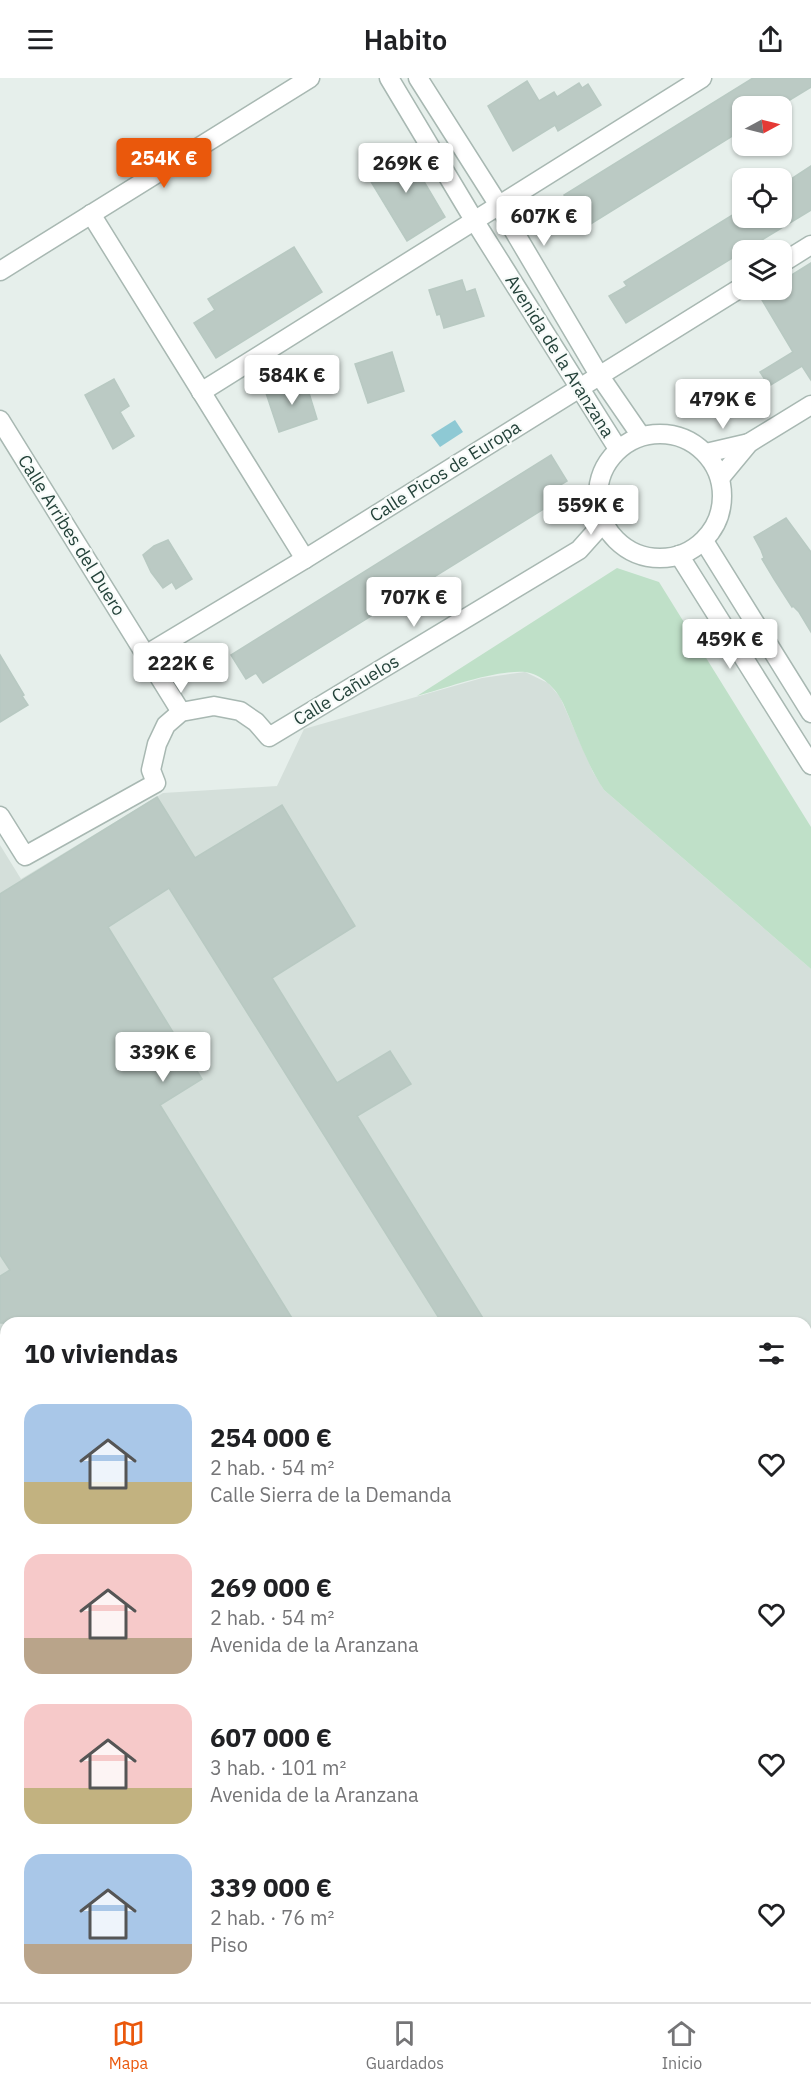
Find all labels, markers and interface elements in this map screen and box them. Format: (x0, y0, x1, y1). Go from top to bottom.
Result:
text: Habito (364, 22, 447, 57)
icon: menu (24, 23, 57, 56)
icon: share (754, 23, 787, 56)
north arrow (732, 96, 792, 156)
map controls (732, 96, 792, 300)
pin: 254K € (115, 138, 213, 189)
pin: 269K € (357, 143, 455, 194)
text: 254K € (130, 144, 198, 171)
text: 269K € (372, 149, 440, 176)
button: locate (732, 168, 792, 228)
pin: 607K € (495, 196, 593, 247)
text: 607K € (510, 202, 578, 229)
button: layers (732, 240, 792, 300)
street label: Avenida de la Aranzana (500, 270, 620, 442)
pin: 584K € (243, 355, 341, 406)
text: 584K € (258, 361, 326, 388)
pin: 479K € (674, 379, 772, 430)
text: 479K € (689, 385, 757, 412)
street label: Calle Picos de Europa (365, 415, 525, 527)
street label: Calle Arribes del Duero (13, 450, 131, 620)
pin: 559K € (542, 485, 640, 536)
text: 559K € (557, 491, 625, 518)
pin: 707K € (365, 577, 463, 628)
text: 707K € (380, 583, 448, 610)
pin: 459K € (681, 619, 779, 670)
text: 459K € (696, 625, 764, 652)
pin: 222K € (132, 643, 230, 694)
text: 222K € (147, 649, 215, 676)
street label: Calle Cañuelos (289, 649, 403, 731)
pin: 339K € (114, 1032, 212, 1083)
text: 339K € (129, 1038, 197, 1065)
text: 10 viviendas (24, 1336, 178, 1370)
icon: filters (755, 1337, 788, 1370)
text: 254 000 € (210, 1420, 332, 1454)
icon: home (72, 1428, 144, 1500)
icon: heart (755, 1448, 788, 1481)
text: 2 hab. · 54 m² (210, 1454, 334, 1481)
text: Calle Sierra de la Demanda (210, 1481, 452, 1508)
text: 269 000 € (210, 1570, 332, 1604)
icon: home (72, 1578, 144, 1650)
icon: heart (755, 1598, 788, 1631)
text: 2 hab. · 54 m² (210, 1604, 334, 1631)
text: Avenida de la Aranzana (210, 1631, 419, 1658)
text: 607 000 € (210, 1720, 332, 1754)
icon: home (72, 1728, 144, 1800)
icon: heart (755, 1748, 788, 1781)
text: 3 hab. · 101 m² (210, 1754, 346, 1781)
text: Avenida de la Aranzana (210, 1781, 419, 1808)
text: 339 000 € (210, 1870, 332, 1904)
icon: home (72, 1878, 144, 1950)
icon: heart (755, 1898, 788, 1931)
text: 2 hab. · 76 m² (210, 1904, 334, 1931)
text: Piso (210, 1931, 248, 1958)
tab: Mapa (109, 2017, 148, 2073)
tab: Guardados (366, 2017, 444, 2073)
tab: Inicio (662, 2017, 702, 2073)

